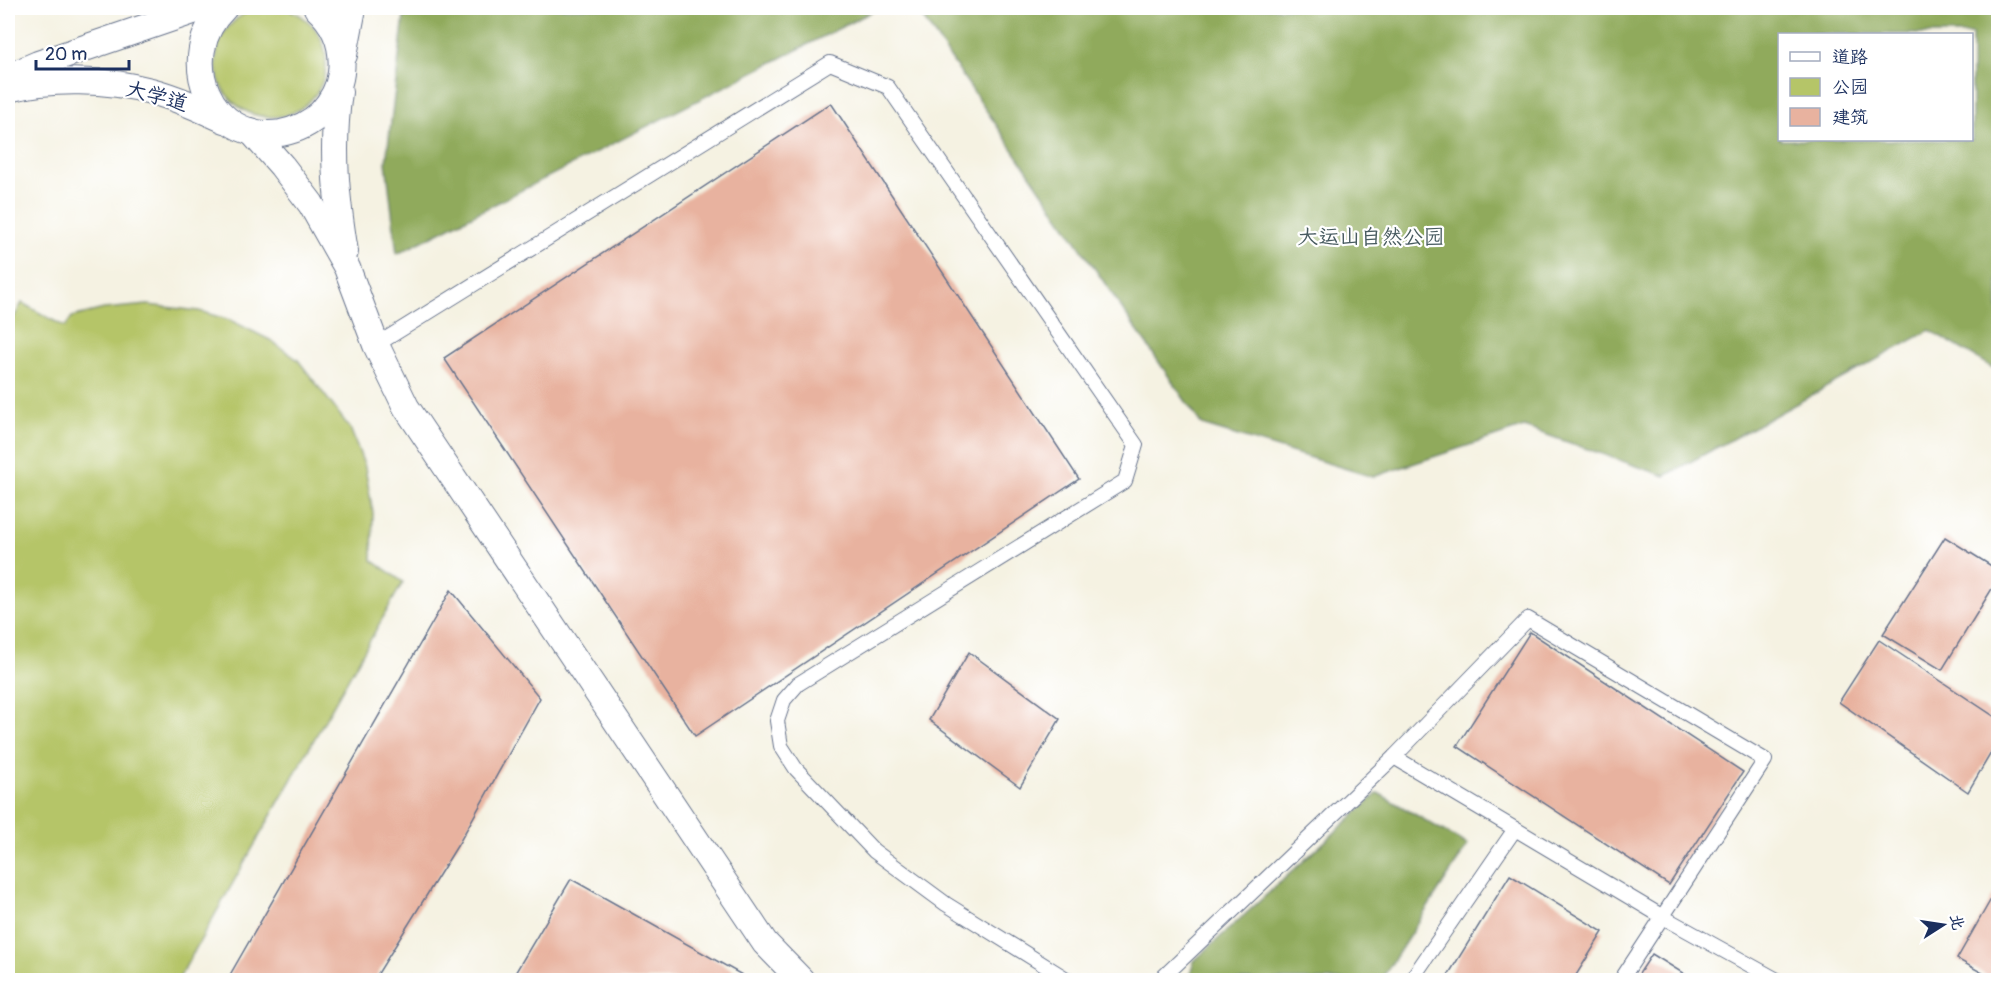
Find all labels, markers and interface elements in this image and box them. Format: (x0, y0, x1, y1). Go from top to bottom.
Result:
scale bar (36, 33, 129, 71)
legend (1778, 33, 1973, 141)
text: 20 m (45, 43, 87, 66)
text: 道路 (1832, 46, 1868, 69)
street label: 大学道 (123, 75, 191, 118)
text: 公园 (1832, 76, 1868, 99)
text: 建筑 (1832, 106, 1868, 129)
park label: 大运山自然公园 (1298, 224, 1445, 251)
north arrow (1913, 895, 1973, 955)
text: 北 (1945, 912, 1968, 932)

